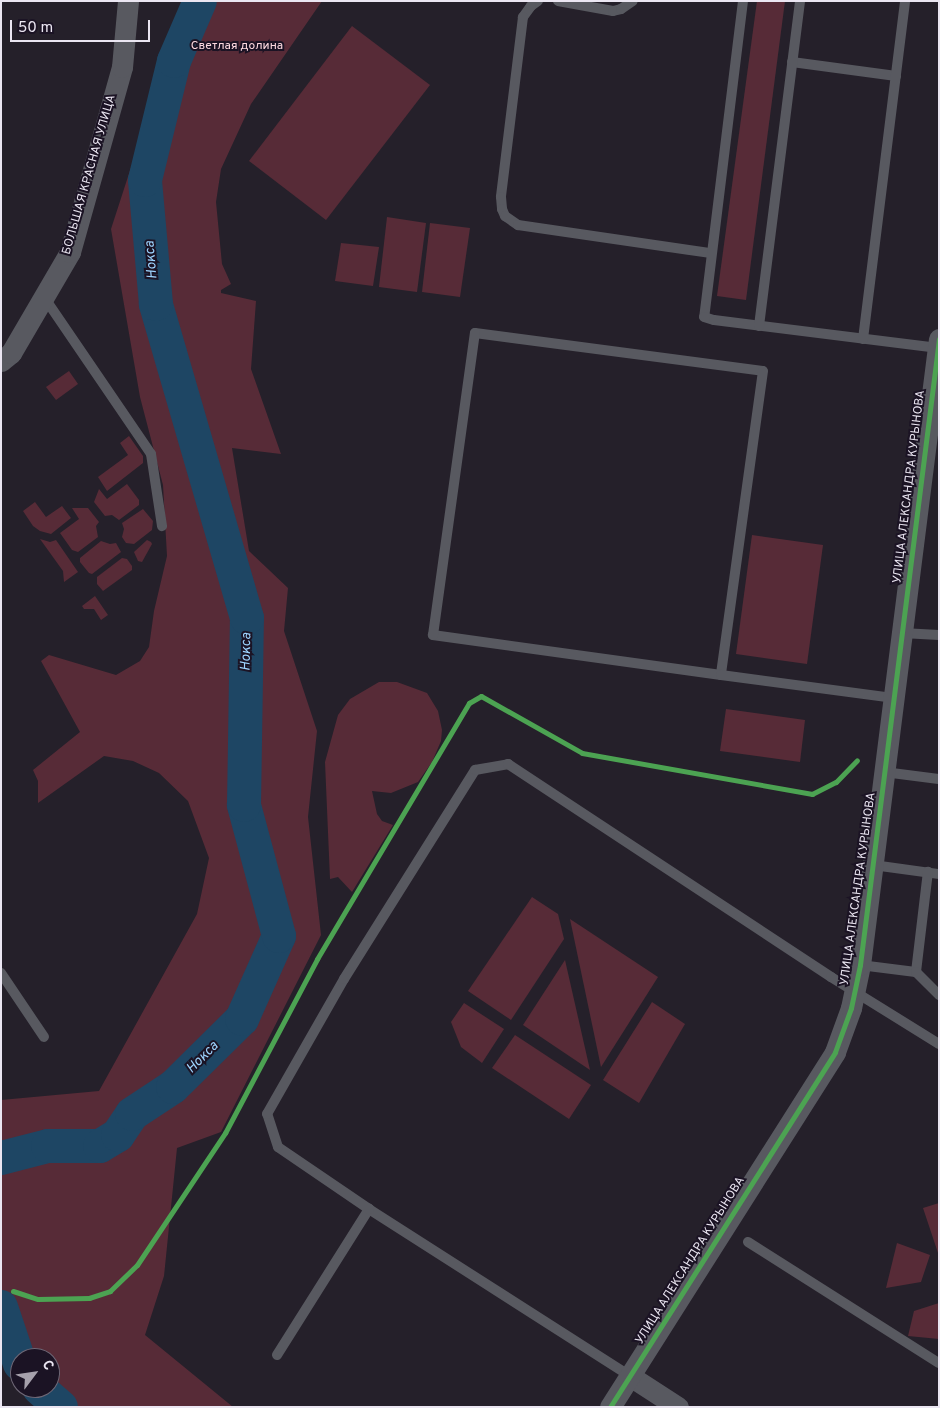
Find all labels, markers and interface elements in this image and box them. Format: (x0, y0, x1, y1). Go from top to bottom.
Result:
scale bar (12, 10, 152, 42)
text: 50 m (18, 19, 53, 38)
park label: Светлая долина (191, 40, 283, 54)
street label: БОЛЬШАЯ КРАСНАЯ УЛИЦА (60, 93, 120, 257)
water label: Нокса (142, 240, 162, 280)
street label: УЛИЦА АЛЕКСАНДРА КУРЫНОВА (891, 389, 929, 585)
water label: Нокса (238, 633, 256, 671)
street label: УЛИЦА АЛЕКСАНДРА КУРЫНОВА (838, 791, 880, 987)
water label: Нокса (183, 1038, 223, 1078)
street label: УЛИЦА АЛЕКСАНДРА КУРЫНОВА (633, 1174, 749, 1348)
north arrow (10, 1348, 60, 1398)
text: С (38, 1357, 57, 1374)

